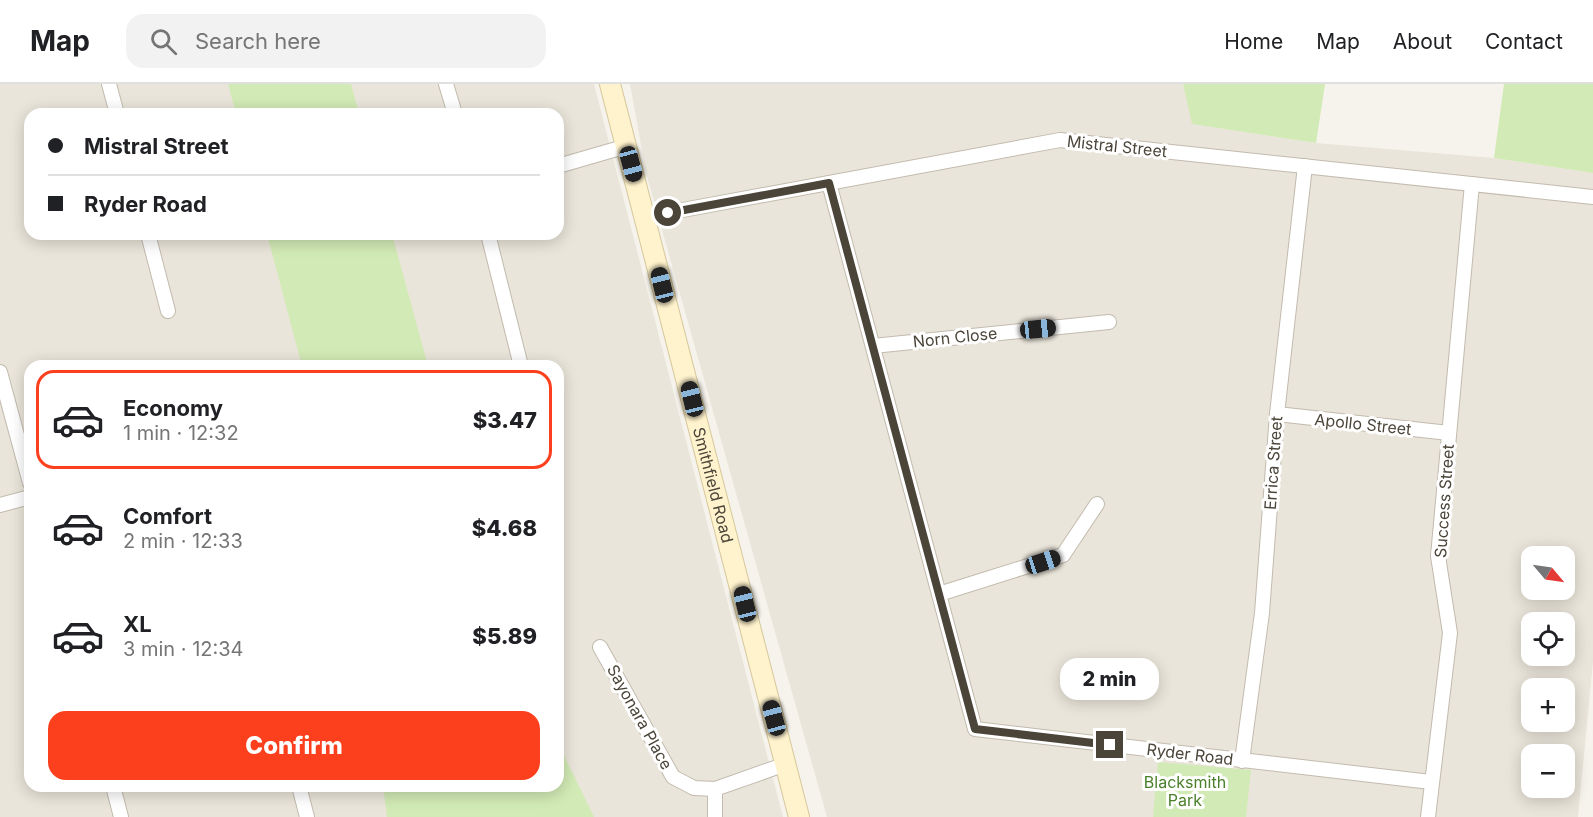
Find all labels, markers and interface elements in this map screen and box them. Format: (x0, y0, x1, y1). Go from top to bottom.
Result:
search box (126, 14, 546, 68)
text: Map (30, 24, 90, 58)
icon: search (147, 25, 180, 58)
text: Search here (195, 28, 321, 54)
text: Home (1224, 29, 1283, 54)
text: Map (1316, 29, 1360, 54)
text: About (1393, 29, 1452, 54)
text: Contact (1485, 29, 1563, 54)
street label: Mistral Street (1066, 131, 1168, 161)
text: Mistral Street (84, 133, 229, 159)
car (618, 144, 644, 184)
text: Ryder Road (84, 191, 207, 217)
route start (654, 199, 681, 226)
car (649, 265, 675, 305)
car (1019, 318, 1057, 340)
street label: Norn Close (912, 323, 998, 351)
car (679, 379, 705, 419)
icon: car (51, 393, 105, 447)
text: Economy (123, 395, 223, 421)
text: $3.47 (473, 407, 537, 433)
street label: Apollo Street (1314, 409, 1412, 439)
street label: Errica Street (1260, 415, 1286, 511)
text: 1 min · 12:32 (123, 421, 239, 445)
street label: Smithfield Road (689, 425, 738, 545)
street label: Success Street (1430, 444, 1458, 558)
icon: car (51, 501, 105, 555)
text: Comfort (123, 503, 212, 529)
text: $4.68 (472, 515, 537, 541)
text: 2 min · 12:33 (123, 529, 243, 553)
north arrow (1521, 546, 1575, 600)
map controls (1521, 546, 1575, 798)
car (1023, 548, 1063, 576)
car (732, 584, 758, 624)
icon: car (51, 609, 105, 663)
text: XL (123, 611, 152, 637)
button: locate (1521, 612, 1575, 666)
text: $5.89 (472, 623, 537, 649)
text: 3 min · 12:34 (123, 637, 244, 661)
callout: 2 min (1060, 658, 1160, 700)
street label: Sayonara Place (603, 661, 677, 773)
text: 2 min (1082, 667, 1137, 691)
button: + (1521, 678, 1575, 732)
car (761, 698, 787, 738)
button: Confirm (48, 711, 540, 780)
route end (1096, 731, 1123, 758)
street label: Ryder Road (1145, 739, 1235, 769)
button: − (1521, 744, 1575, 798)
park label: Blacksmith Park (1144, 772, 1226, 810)

